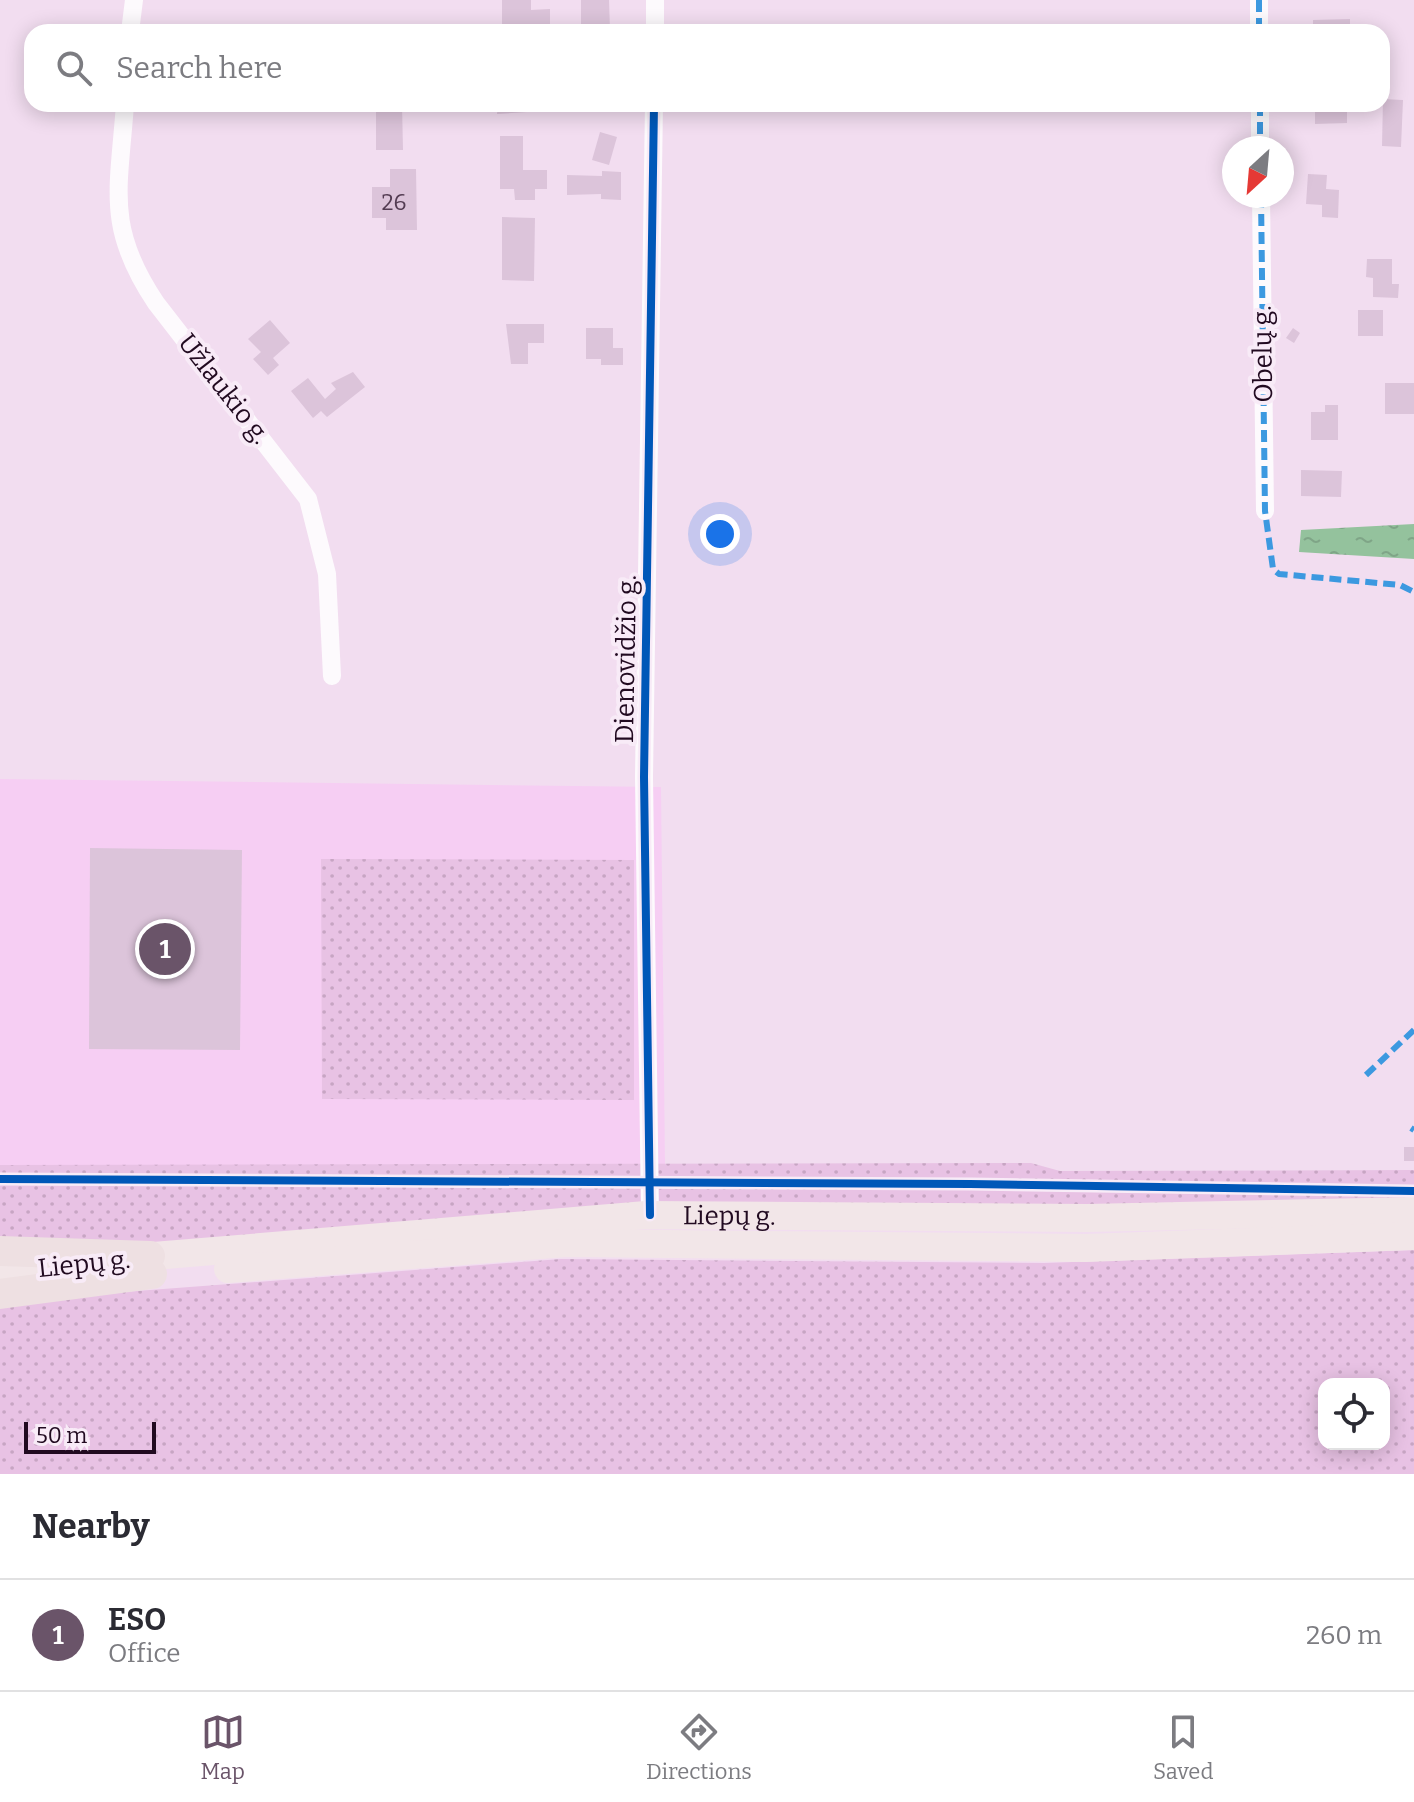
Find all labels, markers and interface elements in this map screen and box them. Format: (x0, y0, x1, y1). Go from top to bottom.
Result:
search box (24, 24, 1390, 112)
icon: search (52, 46, 96, 90)
text: Search here (116, 50, 283, 86)
north arrow (1222, 136, 1294, 208)
house number: 26 (382, 189, 406, 216)
street label: Obelų g. (1247, 305, 1279, 403)
street label: Užlaukio g. (171, 328, 277, 450)
your location (700, 514, 740, 554)
street label: Dienovidžio g. (609, 575, 643, 743)
pin: 1 (139, 919, 191, 979)
street label: Liepų g. (683, 1200, 776, 1231)
street label: Liepų g. (36, 1244, 132, 1284)
map controls (1318, 1378, 1390, 1450)
button: locate (1318, 1378, 1390, 1450)
scale bar (24, 1418, 156, 1454)
text: 50 m (36, 1422, 87, 1449)
text: Nearby (32, 1506, 150, 1547)
text: ESO (108, 1602, 166, 1638)
text: 1 (52, 1620, 64, 1651)
text: 260 m (1306, 1620, 1382, 1651)
text: Office (108, 1638, 180, 1669)
tab: Map (201, 1710, 245, 1785)
tab: Directions (646, 1710, 752, 1785)
tab: Saved (1153, 1710, 1213, 1785)

